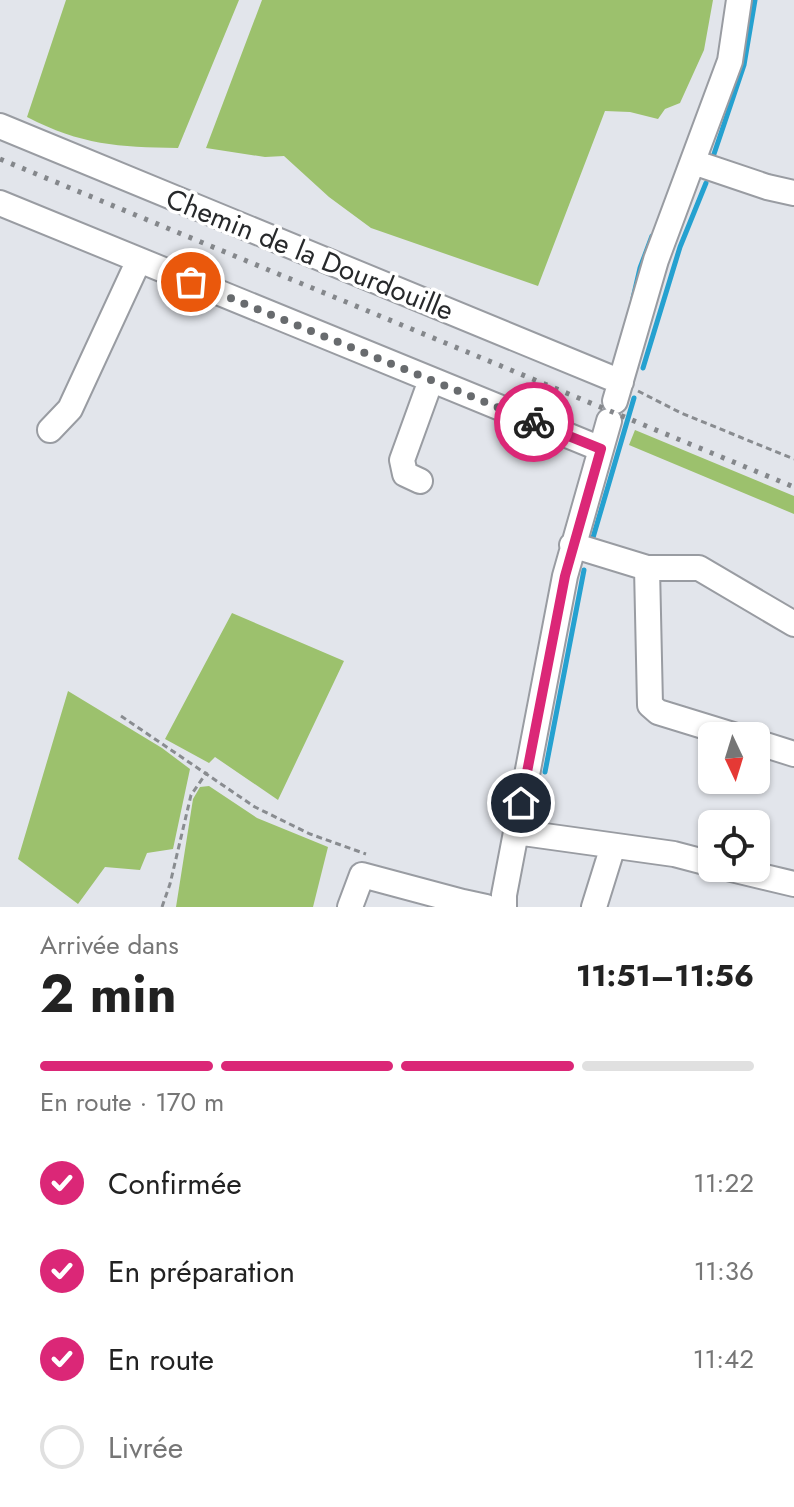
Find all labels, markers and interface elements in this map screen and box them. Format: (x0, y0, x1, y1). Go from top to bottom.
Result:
street label: Chemin de la Dourdouille (160, 178, 460, 331)
pin (157, 248, 225, 316)
icon: bag (169, 260, 213, 304)
courier (494, 382, 574, 462)
icon: bike (512, 400, 556, 444)
north arrow (698, 722, 770, 794)
map controls (698, 722, 770, 882)
pin (487, 769, 555, 837)
icon: home (499, 781, 543, 825)
button: locate (698, 810, 770, 882)
text: Arrivée dans (40, 926, 179, 964)
text: 11:51–11:56 (576, 954, 754, 997)
text: 2 min (40, 956, 177, 1032)
text: En route · 170 m (40, 1083, 224, 1121)
icon: check (40, 1161, 84, 1205)
text: Confirmée (108, 1162, 242, 1205)
text: 11:22 (693, 1164, 754, 1202)
icon: check (40, 1249, 84, 1293)
text: En préparation (108, 1250, 295, 1293)
text: 11:36 (694, 1252, 754, 1290)
icon: check (40, 1337, 84, 1381)
text: En route (108, 1338, 214, 1381)
text: 11:42 (693, 1340, 754, 1378)
text: Livrée (108, 1426, 183, 1469)

